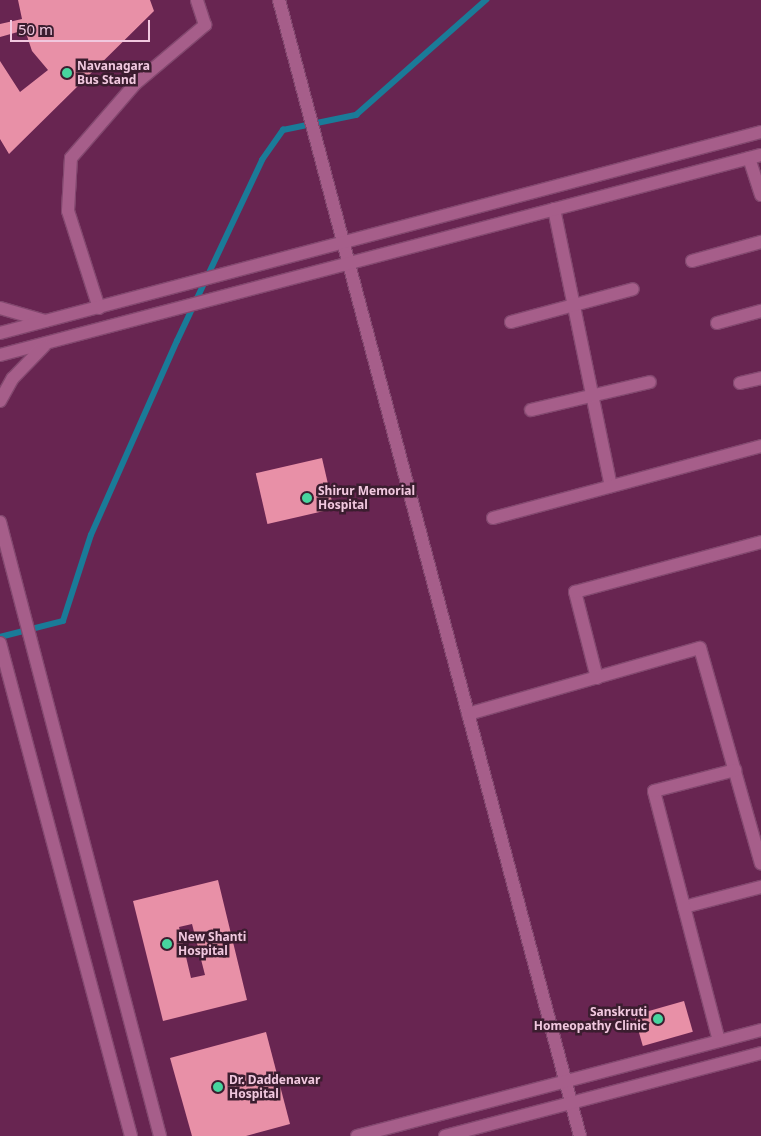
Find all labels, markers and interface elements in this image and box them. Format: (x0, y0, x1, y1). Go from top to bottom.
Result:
scale bar (12, 10, 152, 42)
text: 50 m (18, 19, 53, 39)
place label: Navanagara Bus Stand (77, 59, 150, 87)
marker: Navanagara Bus Stand (61, 67, 73, 79)
place label: Shirur Memorial Hospital (318, 484, 415, 512)
marker: Shirur Memorial Hospital (300, 491, 314, 505)
place label: New Shanti Hospital (178, 930, 246, 958)
marker: New Shanti Hospital (160, 937, 174, 951)
place label: Sanskruti Homeopathy Clinic (534, 1005, 647, 1033)
marker: Sanskruti Homeopathy Clinic (651, 1012, 665, 1026)
place label: Dr. Daddenavar Hospital (229, 1073, 320, 1101)
marker: Dr. Daddenavar Hospital (211, 1080, 225, 1094)

